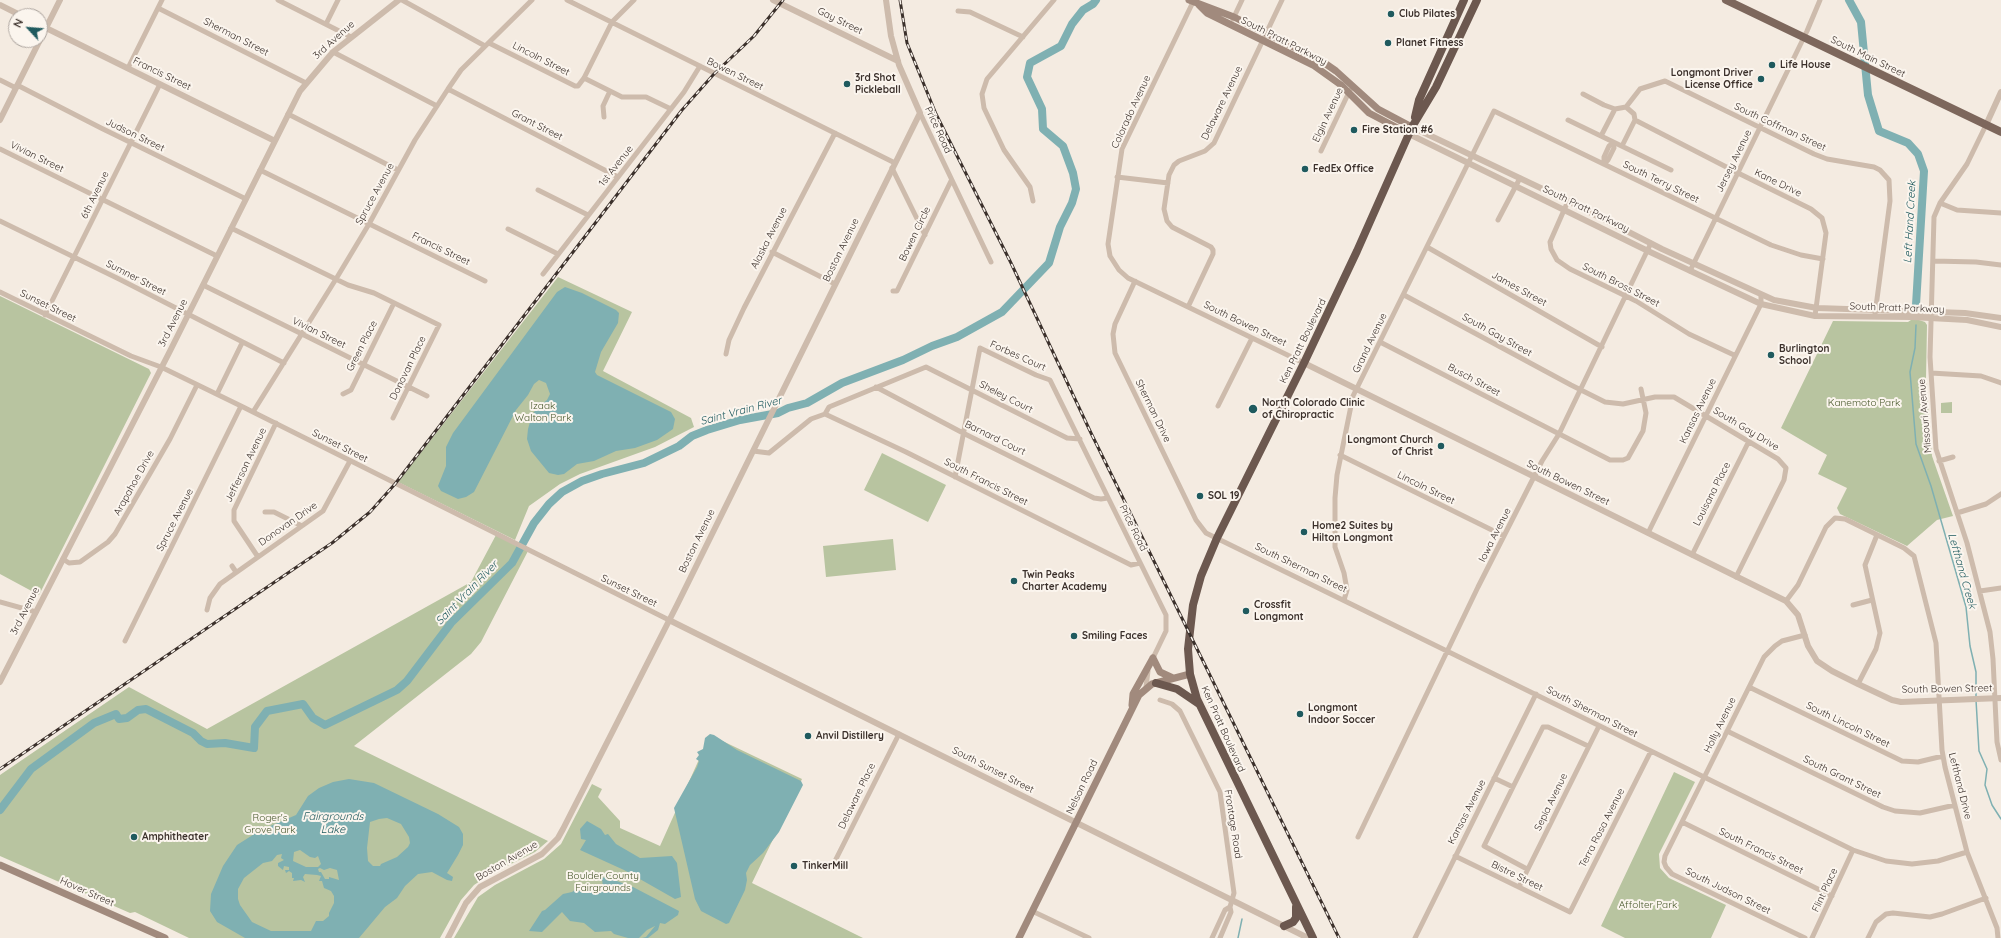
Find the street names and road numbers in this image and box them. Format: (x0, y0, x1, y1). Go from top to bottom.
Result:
street label: Gay Street (815, 5, 865, 37)
street label: South Pratt Parkway (1239, 14, 1329, 68)
street label: Sherman Street (201, 15, 271, 59)
street label: 3rd Avenue (311, 18, 357, 62)
street label: South Main Street (1829, 34, 1907, 80)
street label: Lincoln Street (510, 39, 572, 79)
street label: Francis Street (131, 55, 193, 93)
street label: Bowen Street (705, 55, 765, 93)
street label: Delaware Avenue (1199, 64, 1245, 142)
street label: Colorado Avenue (1109, 73, 1153, 151)
street label: Elgin Avenue (1310, 86, 1346, 144)
street label: South Coffman Street (1732, 100, 1828, 154)
street label: Price Road (922, 105, 954, 155)
street label: Grant Street (509, 107, 565, 143)
street label: Judson Street (104, 116, 166, 154)
street label: Jersey Avenue (1714, 128, 1754, 194)
street label: Vivian Street (8, 139, 66, 175)
street label: 1st Avenue (596, 143, 636, 189)
street label: South Terry Street (1621, 158, 1701, 206)
street label: Spruce Avenue (353, 161, 397, 227)
street label: Kane Drive (1752, 166, 1804, 200)
street label: 6th Avenue (78, 169, 112, 221)
street label: South Pratt Parkway (1541, 183, 1631, 235)
street label: Alaska Avenue (748, 205, 790, 271)
street label: Bowen Circle (897, 205, 933, 263)
street label: Boston Avenue (820, 216, 862, 284)
street label: Francis Street (410, 230, 472, 268)
street label: Sumner Street (104, 258, 168, 298)
street label: South Bross Street (1581, 260, 1661, 310)
street label: James Street (1489, 269, 1549, 309)
street label: Sunset Street (18, 287, 78, 325)
street label: 3rd Avenue (156, 297, 190, 349)
street label: Ken Pratt Boulevard (1277, 297, 1329, 385)
street label: South Bowen Street (1202, 299, 1288, 349)
street label: South Pratt Parkway (1849, 300, 1945, 316)
street label: Grand Avenue (1350, 311, 1390, 375)
street label: South Gay Street (1460, 311, 1534, 359)
street label: Vivian Street (290, 315, 348, 351)
street label: Green Place (344, 319, 380, 373)
street label: Donovan Place (387, 334, 429, 402)
street label: Forbes Court (988, 338, 1048, 374)
street label: Busch Street (1446, 361, 1502, 399)
street label: Kansas Avenue (1677, 376, 1719, 446)
street label: Sheley Court (977, 378, 1035, 416)
street label: Sherman Drive (1133, 378, 1173, 444)
street label: Missouri Avenue (1916, 378, 1934, 454)
street label: South Gay Drive (1711, 405, 1781, 453)
street label: Barnard Court (963, 418, 1027, 458)
street label: Jefferson Avenue (223, 426, 269, 504)
street label: Sunset Street (310, 427, 370, 465)
street label: Arapahoe Drive (111, 448, 157, 518)
street label: South Francis Street (942, 456, 1030, 508)
street label: South Bowen Street (1525, 458, 1611, 508)
street label: Louisana Place (1691, 460, 1733, 528)
street label: Lincoln Street (1395, 469, 1457, 507)
street label: Spruce Avenue (154, 487, 196, 553)
street label: Donovan Drive (256, 499, 320, 549)
street label: Price Road (1117, 503, 1149, 553)
street label: Iowa Avenue (1476, 506, 1514, 564)
street label: Boston Avenue (676, 507, 718, 575)
street label: South Sherman Street (1253, 540, 1349, 596)
street label: Sunset Street (599, 572, 659, 610)
street label: 3rd Avenue (8, 585, 42, 637)
street label: South Bowen Street (1902, 682, 1992, 696)
street label: Ken Pratt Boulevard (1199, 684, 1247, 774)
street label: South Sherman Street (1544, 684, 1640, 740)
street label: Holly Avenue (1701, 695, 1739, 755)
street label: South Lincoln Street (1804, 699, 1892, 751)
street label: South Sunset Street (950, 744, 1036, 796)
street label: Lefthand Drive (1946, 751, 1974, 821)
street label: South Grant Street (1801, 753, 1883, 801)
street label: Nelson Road (1064, 758, 1100, 816)
street label: Delaware Place (836, 761, 878, 831)
street label: Sepia Avenue (1532, 771, 1570, 833)
street label: Kansas Avenue (1446, 778, 1488, 846)
street label: Terra Rosa Avenue (1577, 786, 1627, 870)
street label: Frontage Road (1222, 789, 1244, 859)
street label: South Francis Street (1717, 825, 1805, 877)
street label: Boston Avenue (474, 838, 540, 884)
street label: Bistre Street (1489, 858, 1545, 894)
street label: South Judson Street (1683, 865, 1773, 917)
street label: Flint Place (1810, 866, 1840, 914)
street label: Hover Street (58, 875, 116, 909)

